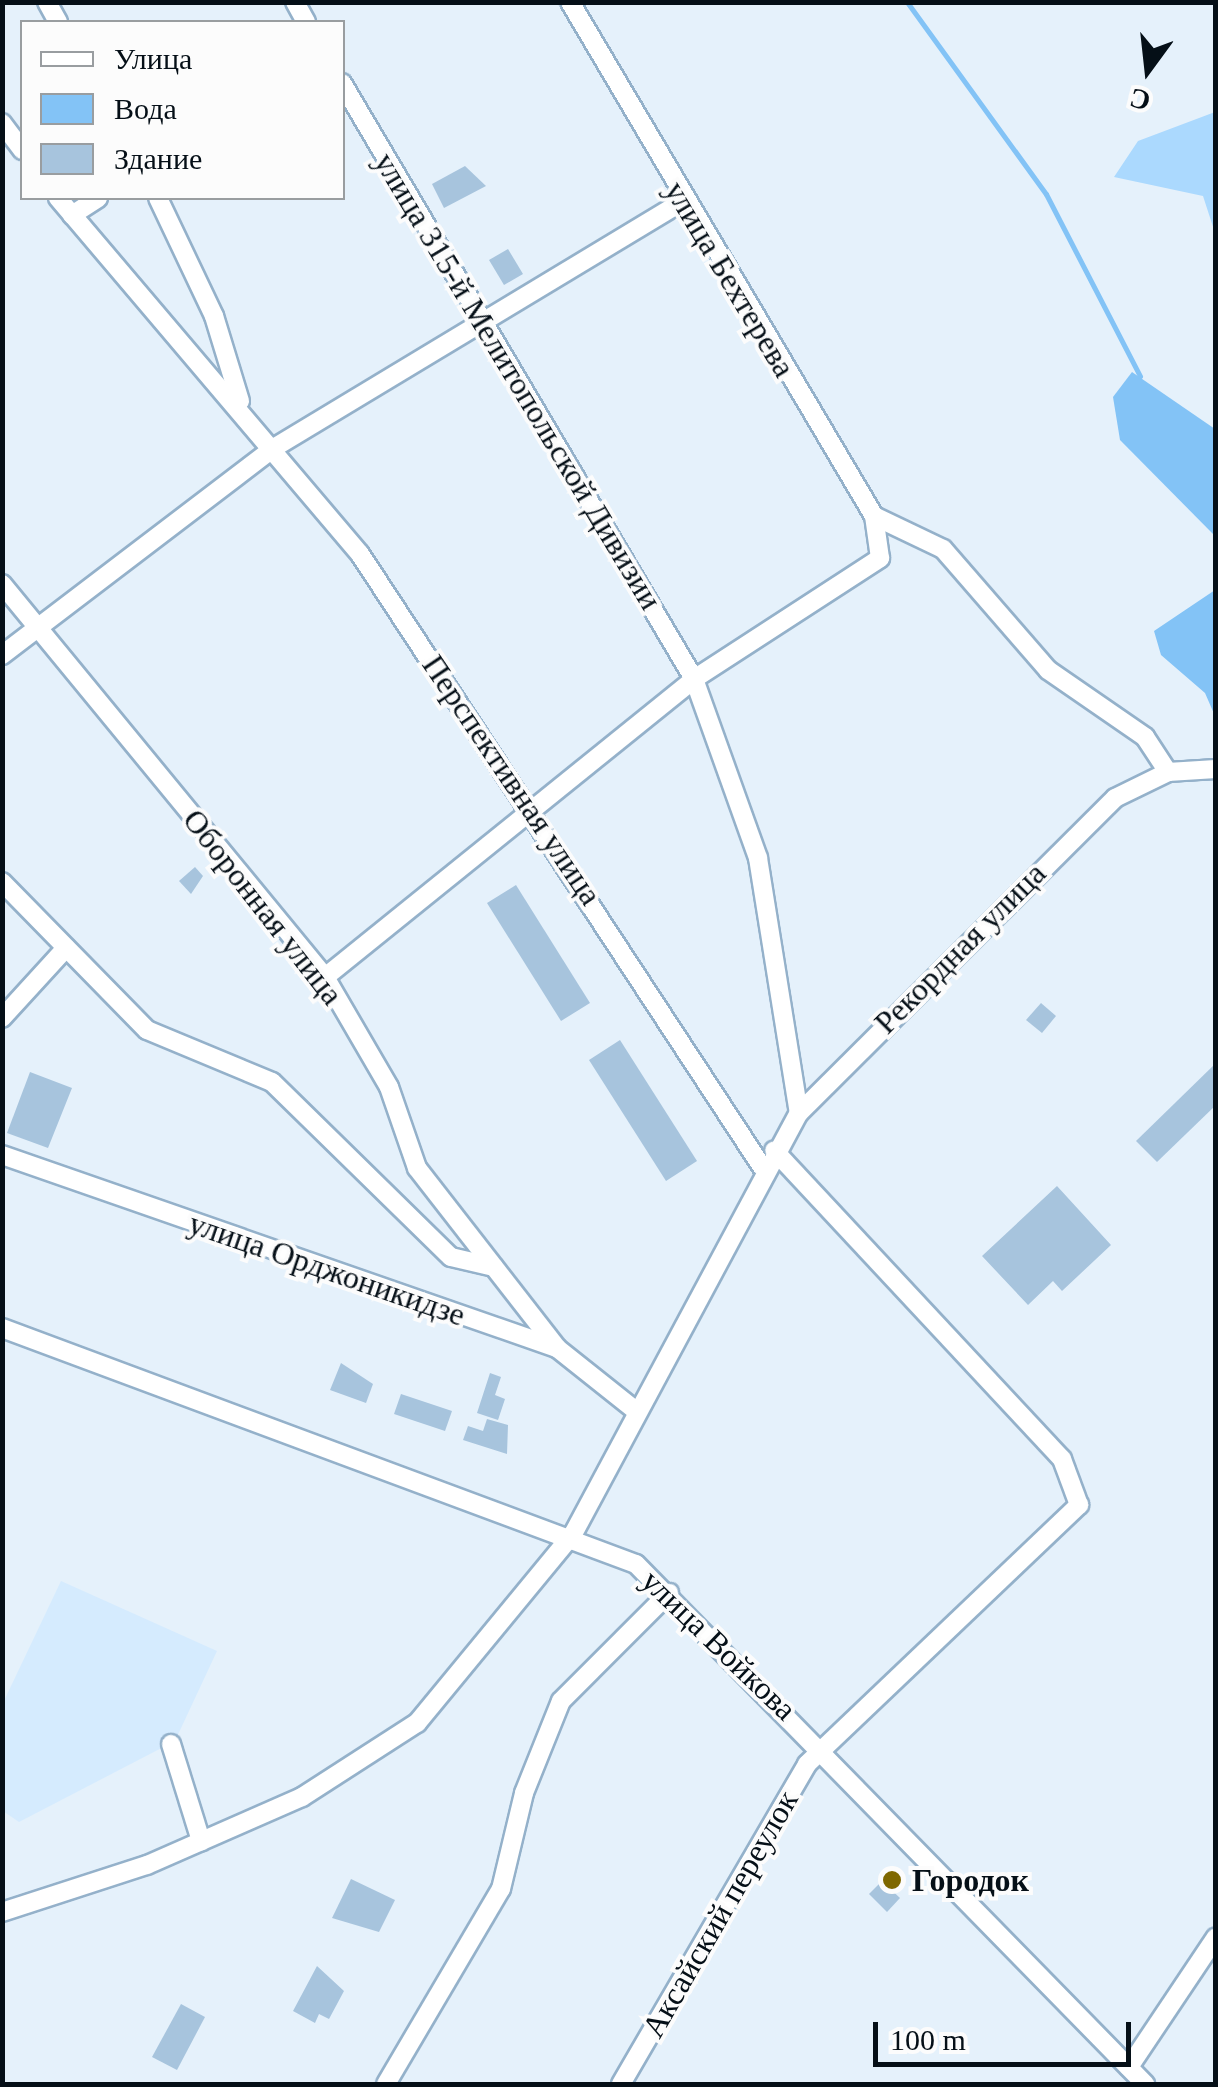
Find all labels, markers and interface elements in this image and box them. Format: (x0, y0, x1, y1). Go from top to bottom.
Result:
legend (20, 20, 345, 200)
north arrow (1098, 20, 1198, 120)
text: Улица (114, 42, 192, 75)
text: С (1126, 82, 1154, 117)
text: Вода (114, 92, 177, 125)
text: Здание (114, 142, 202, 175)
street label: улица 315-й Мелитопольской Дивизии (366, 146, 670, 616)
street label: улица Бехтерева (656, 174, 804, 384)
street label: Перспективная улица (414, 648, 610, 912)
street label: Оборонная улица (175, 802, 351, 1012)
street label: Рекордная улица (866, 854, 1054, 1042)
street label: улица Орджоникидзе (184, 1204, 470, 1334)
street label: улица Войкова (634, 1562, 804, 1728)
street label: Аксайский переулок (634, 1784, 806, 2044)
place label: Городок (912, 1861, 1029, 1899)
marker: Городок (881, 1869, 903, 1891)
scale bar (878, 2002, 1136, 2064)
text: 100 m (890, 2023, 966, 2056)

